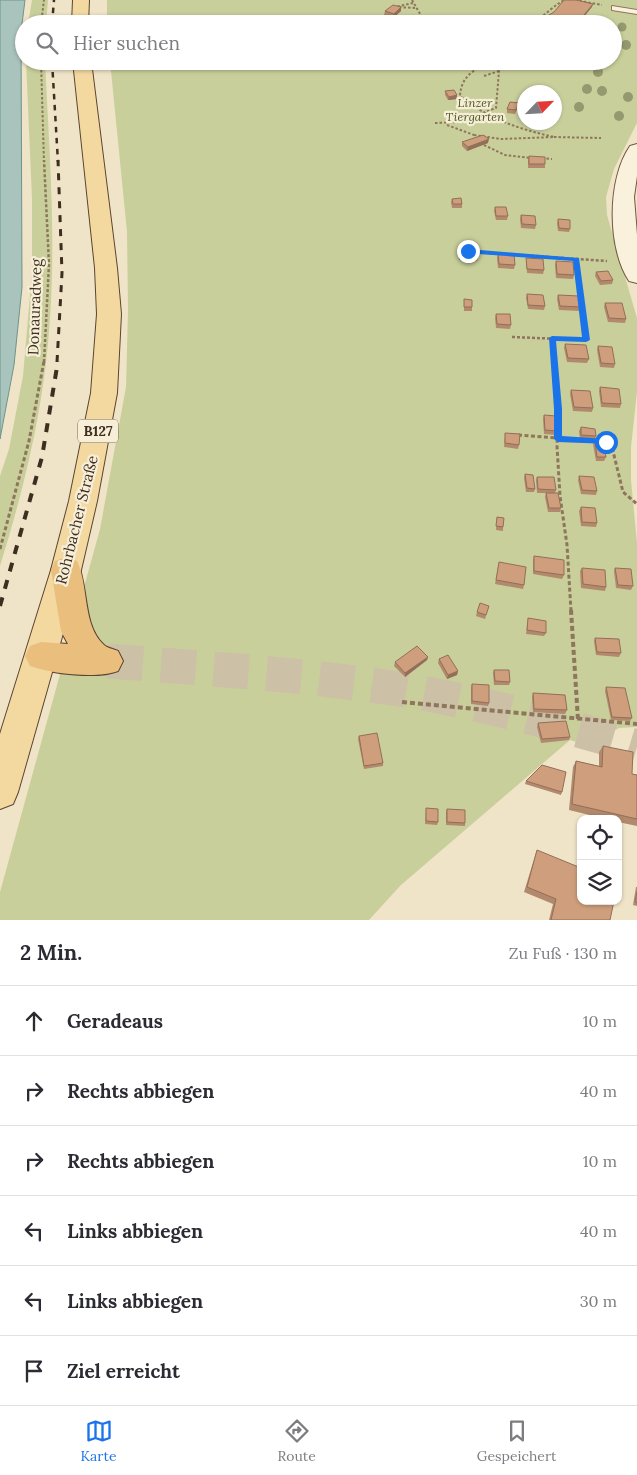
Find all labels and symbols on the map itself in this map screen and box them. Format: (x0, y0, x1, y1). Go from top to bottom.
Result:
north arrow (517, 85, 562, 130)
park label: Linzer Tiergarten (446, 95, 505, 124)
route end (457, 240, 480, 263)
street label: Donauradweg (23, 258, 46, 356)
road number: B127 (78, 420, 118, 442)
route start (595, 431, 618, 454)
street label: Rohrbacher Straße (51, 453, 102, 586)

